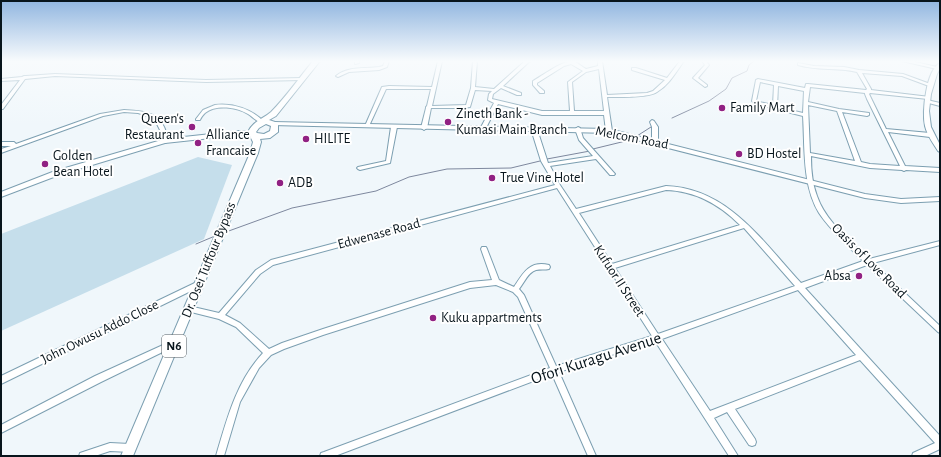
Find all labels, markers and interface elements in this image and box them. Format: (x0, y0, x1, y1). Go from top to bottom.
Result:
place label: Family Mart (730, 101, 795, 115)
marker: Family Mart (717, 103, 727, 113)
place label: Zineth Bank - Kumasi Main Branch (456, 107, 567, 137)
place label: Queen's Restaurant (125, 112, 185, 142)
marker: Zineth Bank - Kumasi Main Branch (443, 117, 453, 127)
marker: Queen's Restaurant (187, 122, 197, 132)
street label: Melcom Road (594, 124, 670, 152)
place label: Alliance Francaise (206, 128, 256, 158)
place label: HILITE (314, 132, 351, 146)
marker: HILITE (301, 134, 311, 144)
marker: Alliance Francaise (193, 138, 203, 148)
place label: BD Hostel (747, 147, 801, 161)
place label: Golden Bean Hotel (53, 149, 113, 179)
marker: BD Hostel (734, 149, 744, 159)
marker: Golden Bean Hotel (40, 159, 50, 169)
place label: True Vine Hotel (500, 171, 584, 185)
marker: True Vine Hotel (487, 173, 497, 183)
place label: ADB (288, 176, 313, 190)
marker: ADB (275, 178, 285, 188)
street label: Dr. Osei Tuffour Bypass (179, 200, 239, 320)
street label: Edwenase Road (336, 216, 422, 252)
street label: Oasis of Love Road (829, 221, 909, 301)
street label: Kufuor II Street (591, 243, 648, 320)
place label: Absa (824, 269, 852, 283)
marker: Absa (854, 271, 864, 281)
street label: John Owusu Addo Close (39, 298, 161, 366)
place label: Kuku appartments (441, 311, 542, 325)
marker: Kuku appartments (428, 313, 438, 323)
street label: Ofori Kuragu Avenue (529, 329, 664, 387)
road number: N6 (162, 335, 186, 357)

